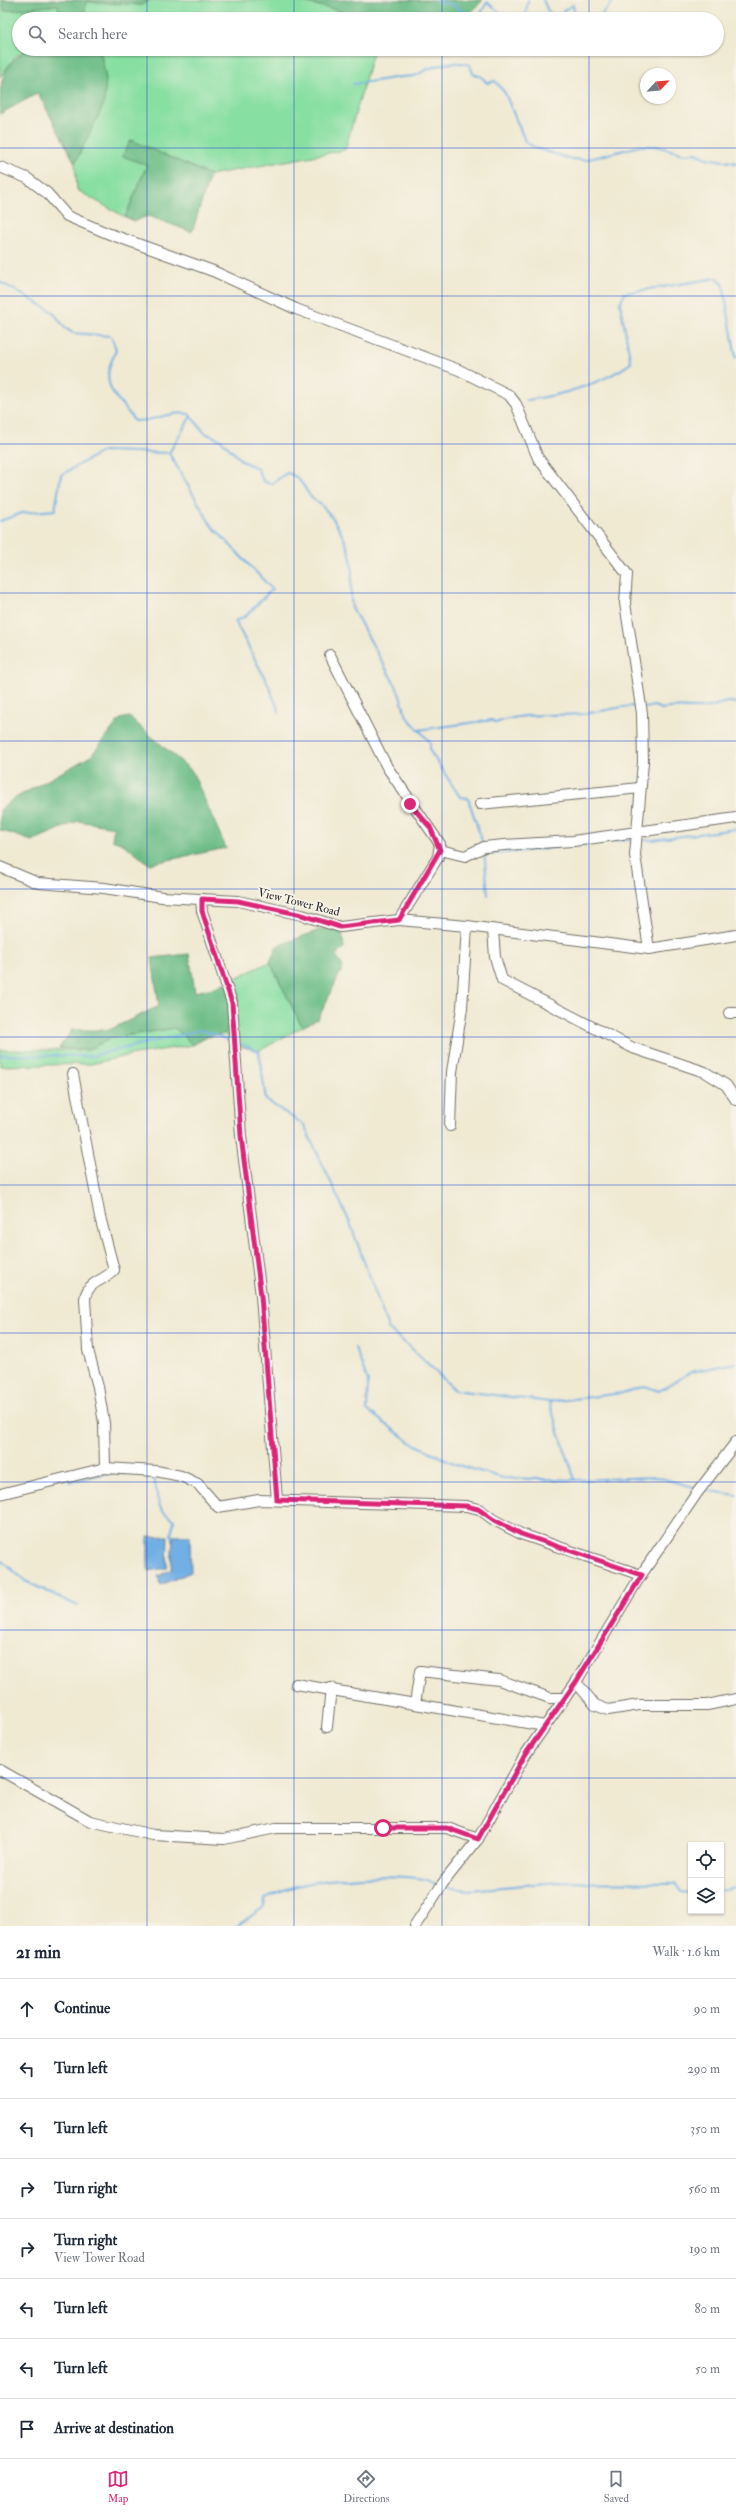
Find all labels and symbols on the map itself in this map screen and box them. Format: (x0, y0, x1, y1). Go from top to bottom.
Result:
north arrow (640, 68, 676, 104)
route end (401, 795, 419, 813)
street label: View Tower Road (256, 885, 342, 920)
route start (374, 1819, 392, 1837)

